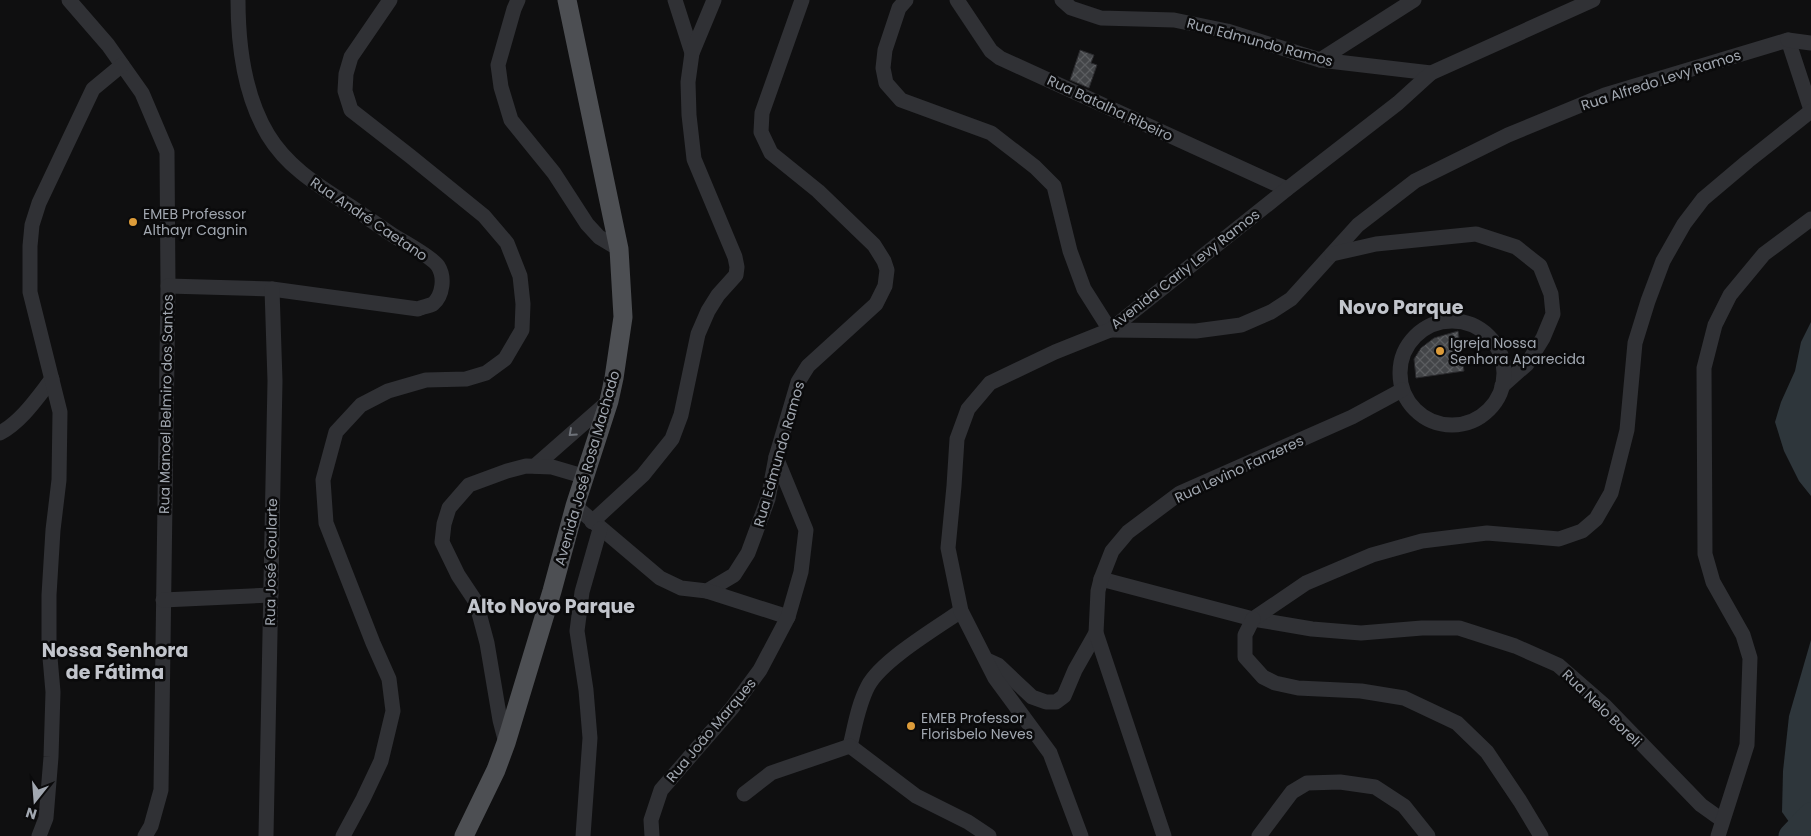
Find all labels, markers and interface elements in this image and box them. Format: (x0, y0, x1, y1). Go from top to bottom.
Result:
street label: Rua Edmundo Ramos (1185, 13, 1335, 71)
street label: Rua Alfredo Levy Ramos (1578, 45, 1744, 115)
street label: Rua Batalha Ribeiro (1044, 70, 1176, 146)
street label: Rua André Caetano (306, 172, 432, 266)
place label: EMEB Professor Althayr Cagnin (143, 204, 247, 240)
street label: Avenida Carly Levy Ramos (1106, 204, 1264, 334)
marker: EMEB Professor Althayr Cagnin (127, 216, 139, 228)
street label: Rua Manoel Belmiro dos Santos (154, 294, 178, 514)
district label: Novo Parque (1339, 294, 1464, 321)
place label: Igreja Nossa Senhora Aparecida (1450, 333, 1585, 369)
marker: Igreja Nossa Senhora Aparecida (1434, 345, 1446, 357)
street label: Avenida José Rosa Machado (550, 368, 624, 568)
street label: Rua Edmundo Ramos (749, 379, 809, 529)
one-way arrow (569, 427, 578, 436)
street label: Rua Levino Fanzeres (1171, 430, 1307, 508)
street label: Rua José Goularte (260, 498, 282, 626)
district label: Alto Novo Parque (467, 593, 635, 620)
district label: Nossa Senhora de Fátima (42, 637, 188, 686)
street label: Rua Nelo Boreli (1558, 665, 1646, 751)
street label: Rua João Marques (661, 674, 761, 786)
place label: EMEB Professor Florisbelo Neves (921, 708, 1033, 744)
marker: EMEB Professor Florisbelo Neves (905, 720, 917, 732)
north arrow (10, 776, 60, 826)
text: N (23, 802, 39, 825)

